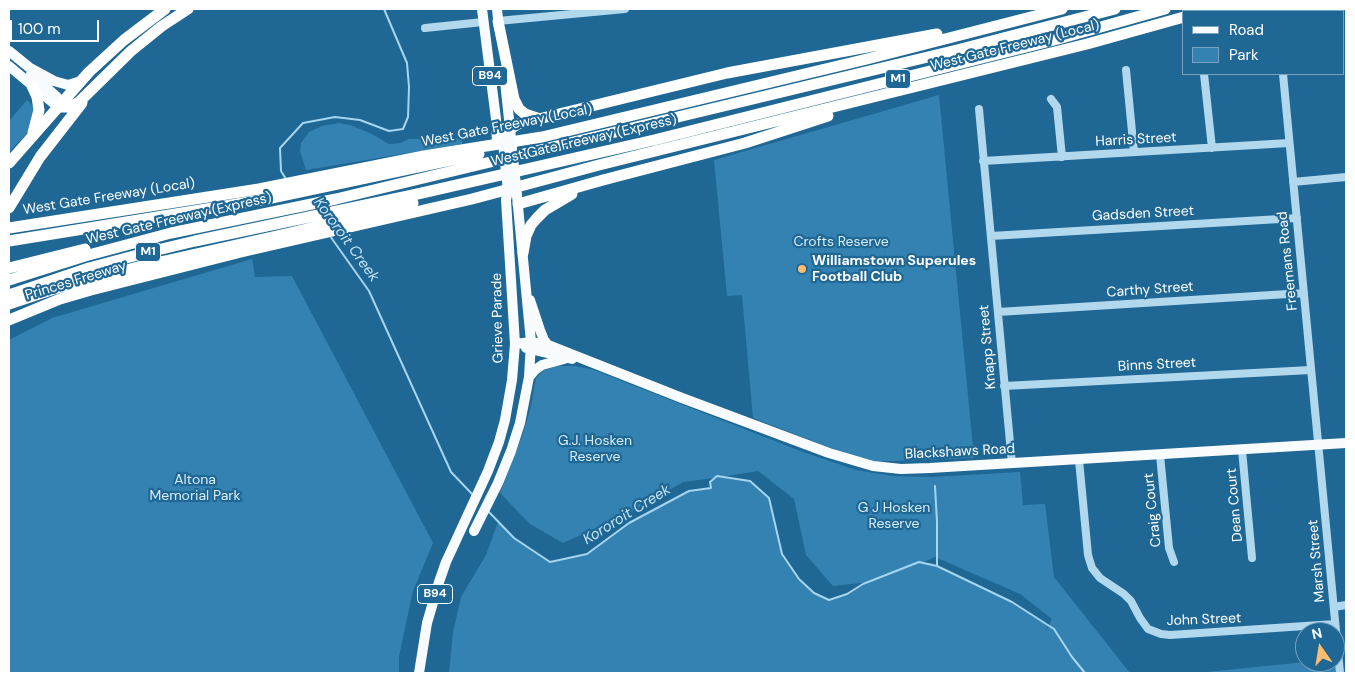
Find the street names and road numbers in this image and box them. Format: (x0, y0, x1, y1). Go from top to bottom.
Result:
street label: West Gate Freeway (Local) (929, 17, 1101, 75)
road number: B94 (472, 66, 508, 85)
road number: M1 (886, 70, 910, 88)
street label: West Gate Freeway (Local) (420, 101, 594, 151)
street label: West Gate Freeway (Express) (490, 111, 678, 171)
street label: Harris Street (1095, 129, 1177, 151)
street label: West Gate Freeway (Local) (22, 175, 196, 219)
street label: West Gate Freeway (Express) (85, 189, 273, 249)
street label: Gadsden Street (1092, 203, 1194, 225)
street label: Freemans Road (1274, 211, 1302, 311)
road number: M1 (136, 242, 160, 262)
street label: Princes Freeway (23, 258, 129, 304)
street label: Grieve Parade (489, 273, 507, 363)
street label: Carthy Street (1106, 279, 1194, 301)
street label: Knapp Street (976, 304, 1000, 390)
street label: Binns Street (1117, 355, 1197, 375)
street label: Blackshaws Road (904, 441, 1016, 463)
street label: Dean Court (1223, 467, 1247, 543)
street label: Craig Court (1141, 472, 1165, 548)
street label: Marsh Street (1305, 519, 1329, 603)
road number: B94 (418, 584, 452, 604)
street label: John Street (1166, 610, 1242, 630)

